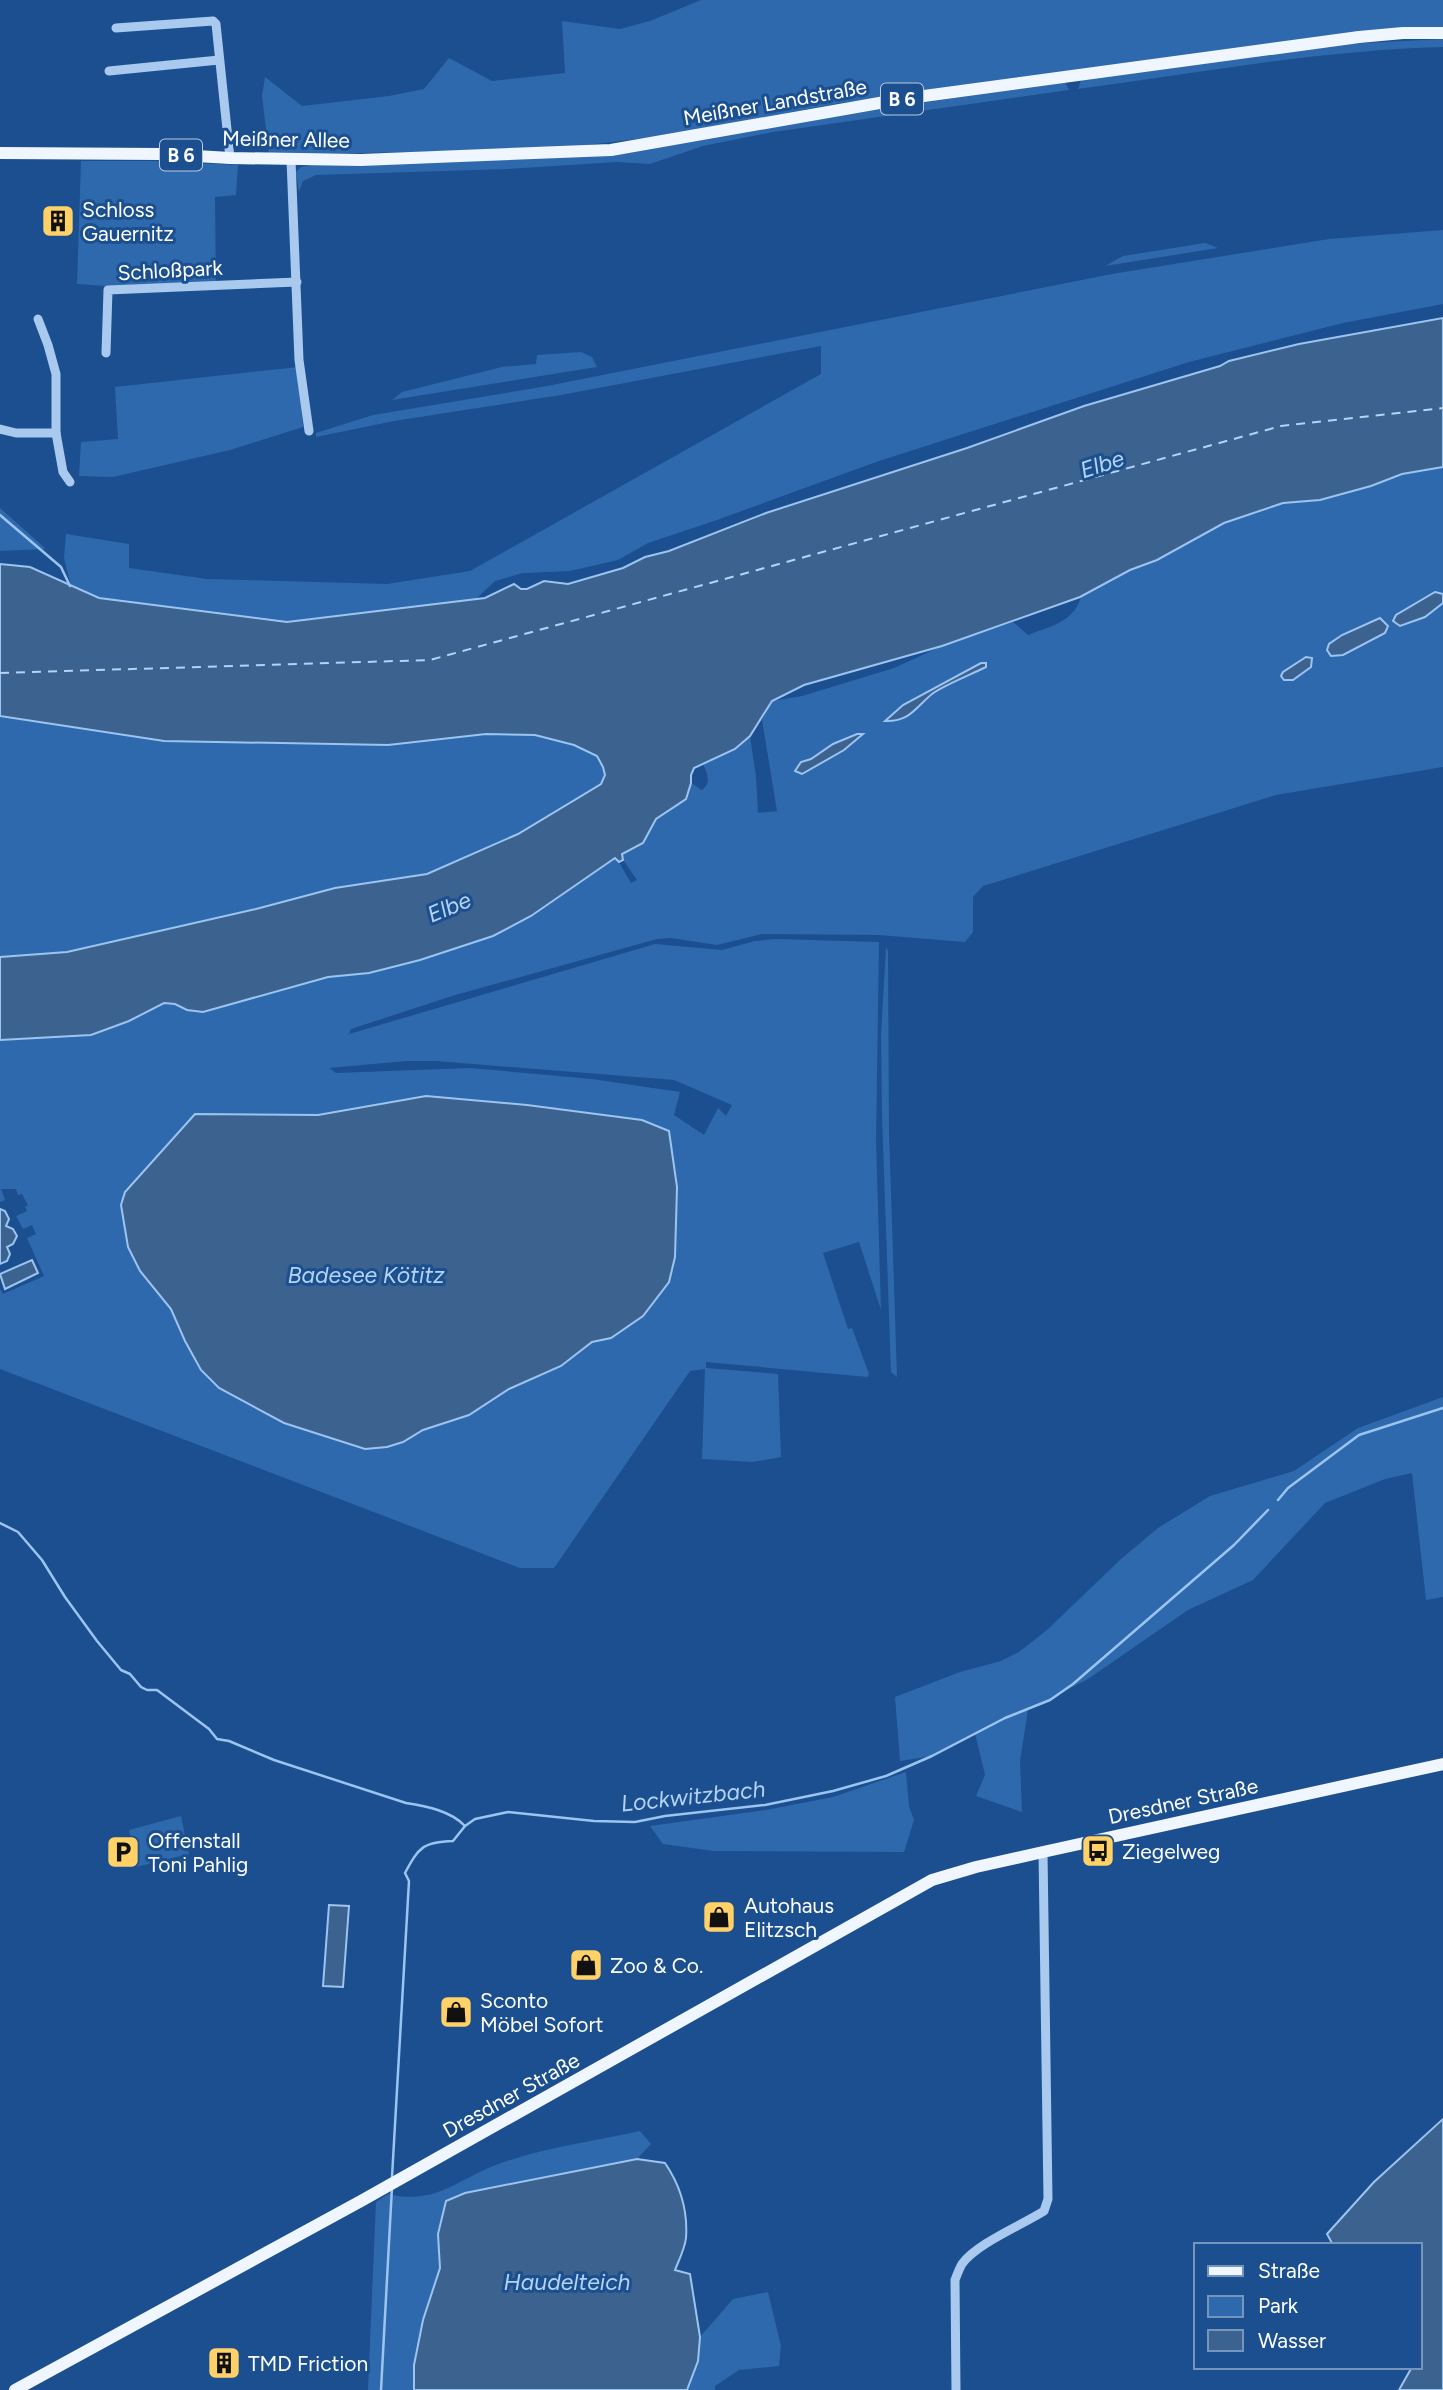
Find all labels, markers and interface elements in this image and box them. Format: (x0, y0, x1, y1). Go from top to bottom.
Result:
street label: Meißner Landstraße (681, 74, 869, 130)
road number: B 6 (881, 83, 923, 114)
street label: Meißner Allee (222, 125, 350, 153)
road number: B 6 (160, 140, 202, 170)
place label: Schloss Gauernitz (82, 197, 174, 246)
building icon: Schloss Gauernitz (39, 202, 77, 240)
street label: Schloßpark (117, 255, 224, 285)
water label: Elbe (1076, 444, 1128, 484)
water label: Elbe (423, 885, 475, 929)
water label: Badesee Kötitz (288, 1261, 445, 1289)
street label: Dresdner Straße (1106, 1773, 1260, 1829)
water label: Lockwitzbach (619, 1774, 767, 1817)
place label: Offenstall Toni Pahlig (148, 1828, 248, 1877)
bus stop icon: Ziegelweg (1079, 1832, 1117, 1870)
parking icon: Offenstall Toni Pahlig (104, 1833, 142, 1871)
place label: Ziegelweg (1122, 1839, 1220, 1864)
place label: Autohaus Elitzsch (744, 1893, 834, 1942)
shop icon: Autohaus Elitzsch (700, 1898, 738, 1936)
shop icon: Zoo & Co. (567, 1946, 605, 1984)
place label: Zoo & Co. (610, 1953, 703, 1978)
place label: Sconto Möbel Sofort (480, 1988, 604, 2037)
shop icon: Sconto Möbel Sofort (437, 1993, 475, 2031)
street label: Dresdner Straße (438, 2047, 584, 2143)
legend (1194, 2243, 1422, 2369)
text: Straße (1258, 2258, 1320, 2283)
water label: Haudelteich (504, 2268, 631, 2296)
text: Park (1258, 2293, 1299, 2318)
text: Wasser (1258, 2328, 1326, 2353)
building icon: TMD Friction (205, 2344, 243, 2382)
place label: TMD Friction (248, 2351, 368, 2376)

